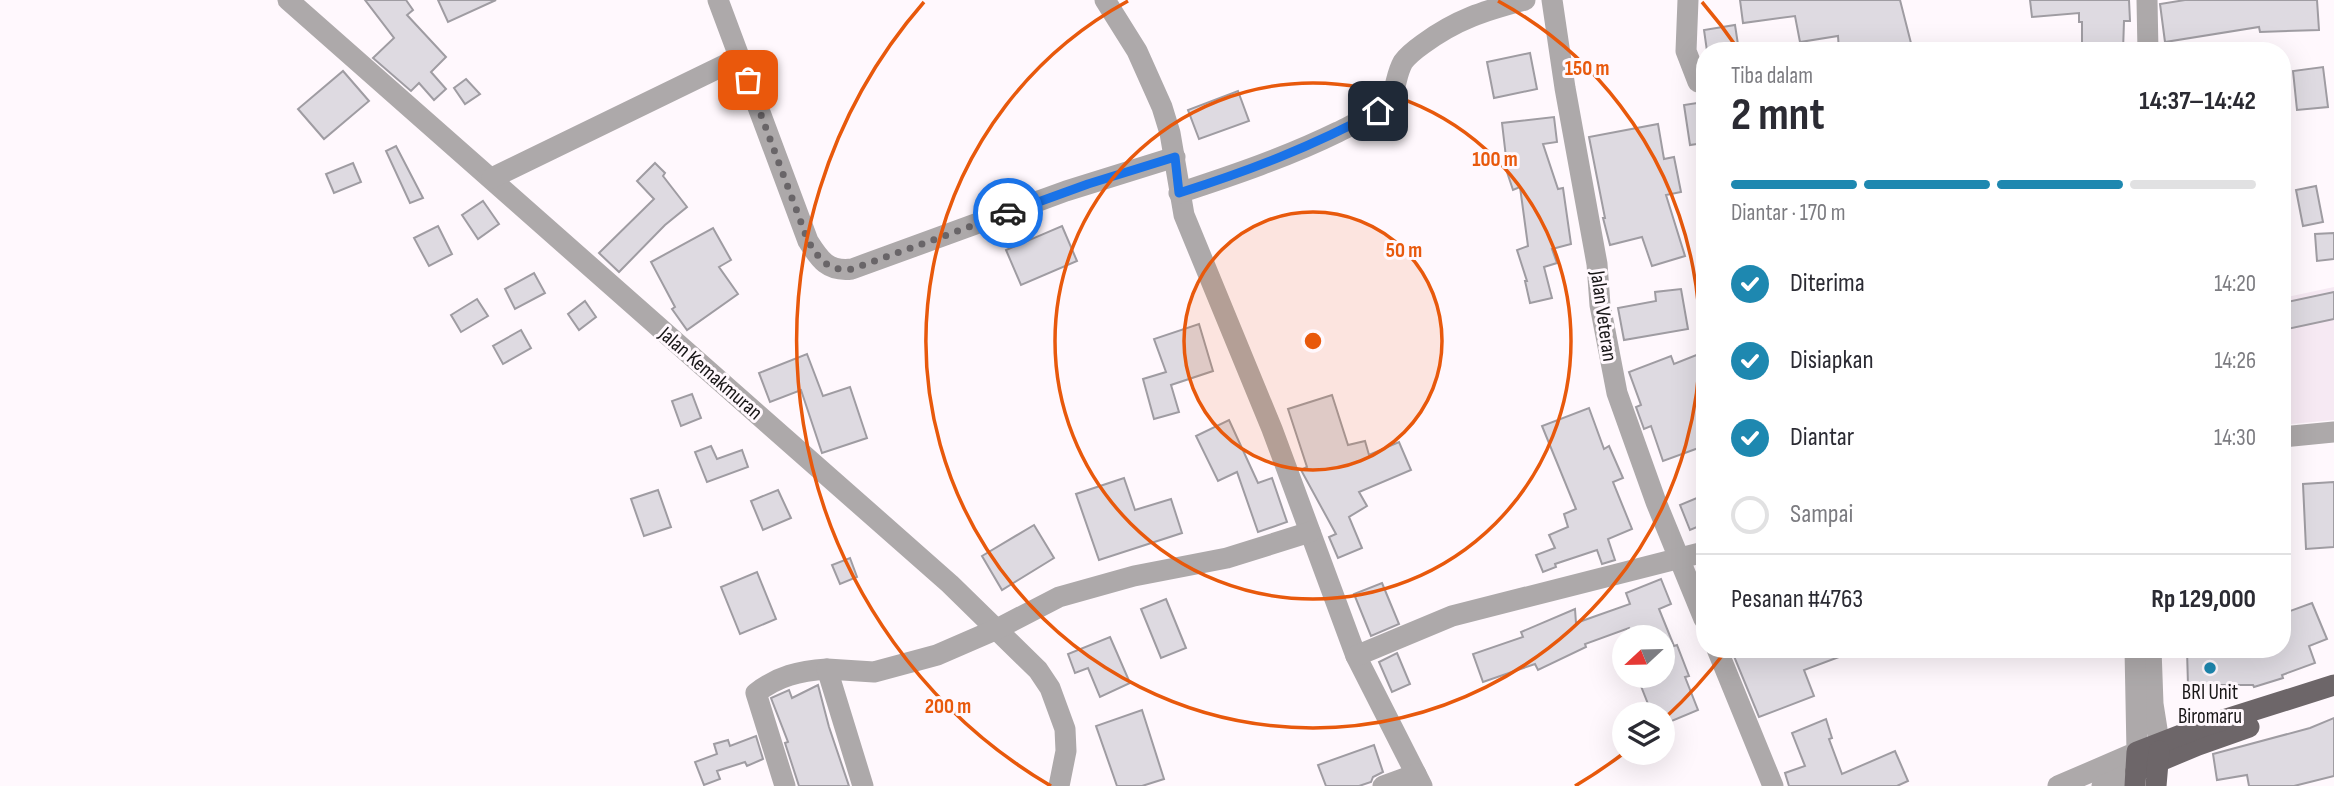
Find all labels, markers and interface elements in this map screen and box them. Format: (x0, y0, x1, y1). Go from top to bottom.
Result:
pin (718, 50, 778, 110)
text: 150 m (1565, 56, 1609, 81)
icon: bag (729, 61, 767, 99)
text: Tiba dalam (1731, 62, 1813, 90)
pin (1348, 81, 1408, 141)
text: 14:37–14:42 (2139, 86, 2256, 117)
text: 2 mnt (1731, 88, 1825, 143)
icon: home (1359, 92, 1397, 130)
text: 100 m (1472, 147, 1518, 172)
courier (973, 178, 1043, 248)
icon: car (989, 194, 1027, 232)
text: Diantar · 170 m (1731, 199, 1846, 227)
text: 50 m (1386, 238, 1422, 263)
icon: check (1731, 265, 1769, 303)
street label: Jalan Veteran (1585, 268, 1622, 363)
text: Diterima (1790, 268, 1865, 299)
text: 14:20 (2214, 270, 2256, 298)
street label: Jalan Kemakmuran (653, 321, 768, 425)
centre of rings (1301, 329, 1325, 353)
icon: check (1731, 342, 1769, 380)
text: Disiapkan (1790, 345, 1874, 376)
text: 14:26 (2214, 347, 2256, 375)
icon: check (1731, 419, 1769, 457)
text: Diantar (1790, 422, 1854, 453)
text: 14:30 (2214, 424, 2256, 452)
text: Sampai (1790, 499, 1853, 530)
text: Pesanan #4763 (1731, 584, 1863, 615)
text: Rp 129,000 (2151, 584, 2256, 615)
north arrow (1612, 625, 1675, 688)
map controls (1612, 625, 1675, 765)
marker: BRI Unit Biromaru (2202, 660, 2218, 676)
place label: BRI Unit Biromaru (2178, 680, 2242, 729)
text: 200 m (925, 694, 971, 719)
button: layers (1612, 702, 1675, 765)

